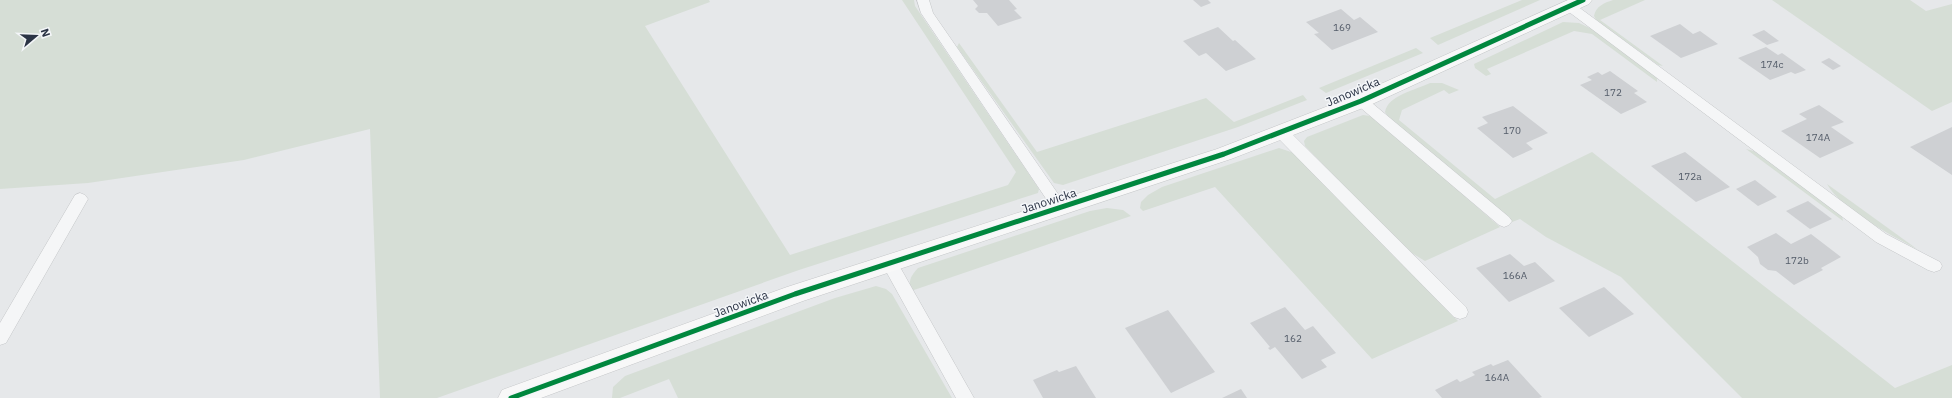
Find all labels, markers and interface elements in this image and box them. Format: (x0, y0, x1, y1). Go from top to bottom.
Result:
north arrow (16, 16, 56, 56)
house number: 169 (1333, 21, 1351, 34)
text: N (38, 27, 53, 39)
house number: 174c (1760, 58, 1784, 71)
street label: Janowicka (1324, 73, 1382, 110)
house number: 172 (1604, 86, 1622, 99)
house number: 170 (1503, 124, 1521, 137)
house number: 174A (1806, 131, 1831, 144)
house number: 172a (1678, 170, 1702, 183)
street label: Janowicka (1019, 184, 1079, 216)
house number: 172b (1785, 254, 1809, 267)
house number: 166A (1503, 269, 1528, 282)
street label: Janowicka (712, 287, 771, 320)
house number: 162 (1284, 332, 1302, 345)
house number: 164A (1485, 371, 1510, 384)

